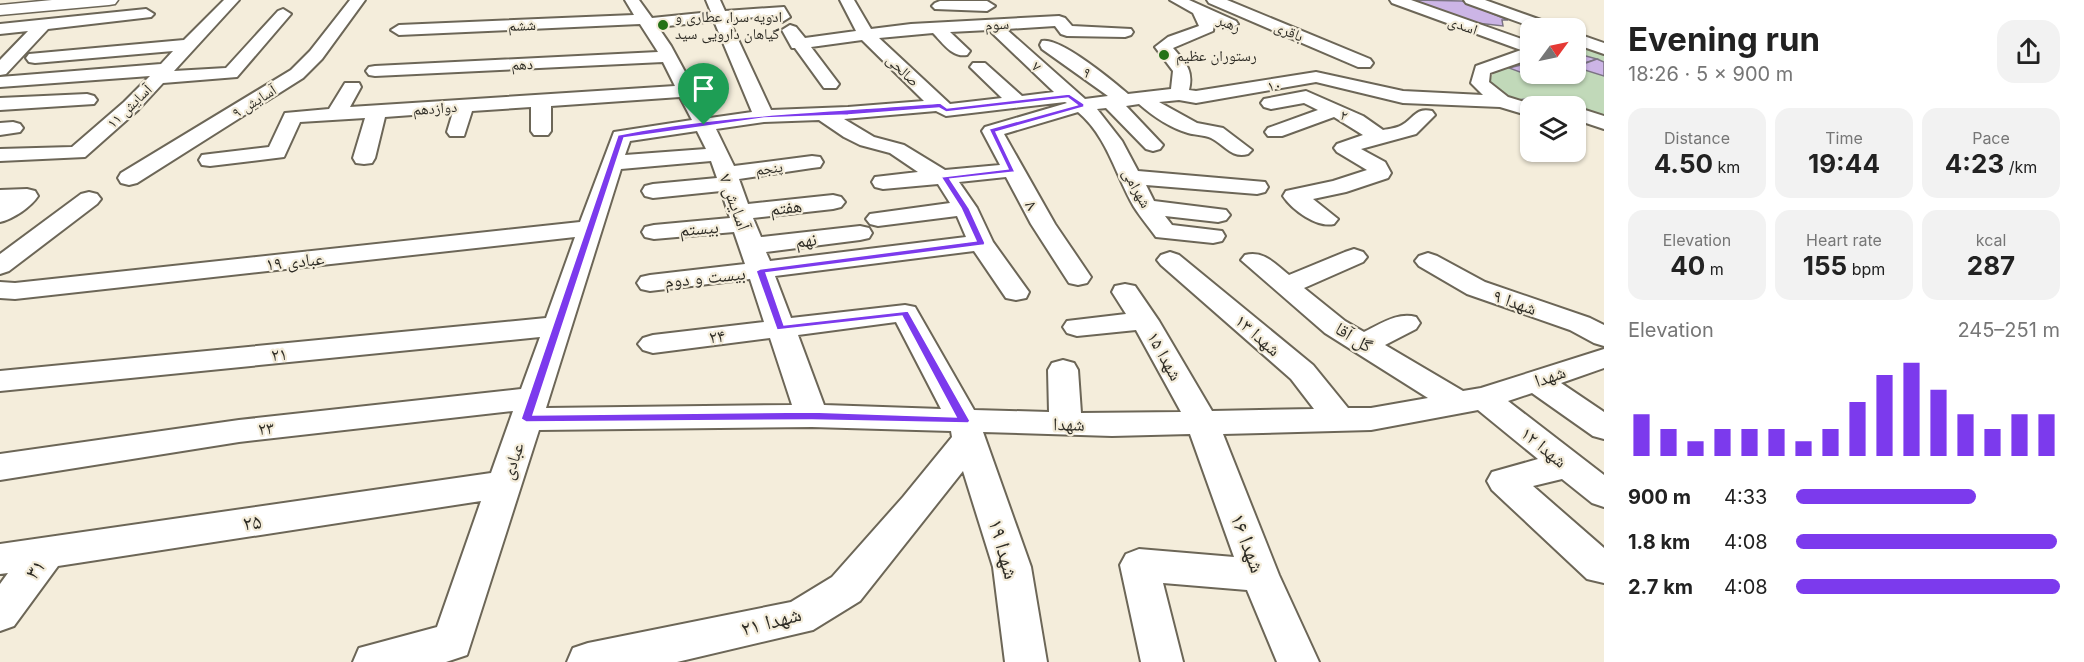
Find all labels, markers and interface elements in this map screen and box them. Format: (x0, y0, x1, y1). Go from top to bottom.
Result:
place label: ادویه سرا، عطاری و گیاهان دارویی سید (675, 7, 782, 44)
street label: رهبر (1213, 9, 1244, 36)
street label: اسدی (1445, 11, 1480, 40)
street label: سوم (984, 14, 1010, 35)
street label: ششم (508, 15, 536, 36)
street label: باقری (1271, 16, 1306, 46)
marker: ادویه سرا، عطاری و گیاهان دارویی سید (656, 18, 670, 32)
north arrow (1520, 18, 1586, 84)
map controls (1520, 18, 1586, 162)
text: Evening run (1628, 19, 1820, 59)
button: share (1997, 20, 2060, 83)
place label: رستوران عظیم (1176, 46, 1257, 66)
marker: رستوران عظیم (1157, 48, 1171, 62)
street label: صالحی (882, 50, 924, 91)
street label: دهم (511, 54, 533, 75)
street label: ۷ (1028, 57, 1046, 75)
street label: ۹ (1079, 62, 1095, 82)
text: 18:26 · 5 × 900 m (1628, 62, 1793, 86)
pin (678, 63, 729, 125)
icon: arrive (687, 72, 720, 105)
street label: ۱۰ (1265, 74, 1283, 96)
street label: آسایش ۱۱ (102, 79, 157, 133)
street label: آسایش ۹ (228, 79, 281, 123)
button: layers (1520, 96, 1586, 162)
street label: دوازدهم (412, 97, 458, 120)
street label: ۲ (1338, 105, 1351, 125)
text: Distance (1664, 128, 1730, 148)
text: Time (1825, 128, 1863, 148)
text: Pace (1972, 128, 2010, 148)
text: 4.50 (1654, 148, 1713, 179)
text: 19:44 (1808, 148, 1880, 179)
text: 4:23 (1945, 148, 2004, 179)
street label: پنجم (754, 157, 784, 180)
text: km (1713, 157, 1740, 177)
text: /km (2004, 157, 2037, 177)
street label: شهرامی (1118, 165, 1156, 212)
street label: آسایش ۷ (714, 171, 755, 234)
street label: هفتم (769, 195, 803, 221)
street label: ۸ (1021, 196, 1043, 214)
street label: بیستم (678, 216, 720, 242)
street label: نهم (794, 228, 818, 254)
text: Elevation (1663, 230, 1731, 250)
text: Heart rate (1806, 230, 1882, 250)
text: kcal (1976, 230, 2006, 250)
street label: عبادی ۱۹ (265, 247, 325, 276)
text: 40 (1670, 250, 1705, 281)
text: 155 (1803, 250, 1847, 281)
text: 287 (1967, 250, 2015, 281)
text: m (1705, 259, 1724, 279)
text: bpm (1847, 259, 1885, 279)
street label: بیست و دوم (663, 262, 747, 294)
street label: شهدا ۹ (1490, 285, 1540, 319)
street label: شهدا ۱۳ (1231, 310, 1285, 360)
street label: گل آقا (1331, 318, 1377, 358)
text: Elevation (1628, 318, 1714, 342)
text: 245–251 m (1957, 318, 2060, 342)
street label: ۲۴ (708, 325, 726, 347)
street label: شهدا ۱۵ (1143, 328, 1187, 384)
street label: ۲۱ (270, 343, 288, 365)
street label: شهدا (1532, 361, 1568, 391)
street label: شهدا (1053, 413, 1085, 435)
street label: ۲۳ (257, 417, 275, 439)
street label: شهدا ۱۲ (1517, 422, 1571, 472)
street label: عبادی (496, 440, 529, 482)
text: 900 m (1628, 485, 1691, 509)
text: 4:33 (1724, 485, 1767, 509)
street label: ۲۵ (241, 508, 263, 536)
street label: شهدا ۱۶ (1225, 510, 1271, 576)
street label: شهدا ۱۹ (984, 516, 1024, 582)
text: 1.8 km (1628, 530, 1690, 554)
text: 4:08 (1724, 530, 1768, 554)
street label: ۳۱ (19, 554, 51, 584)
text: 2.7 km (1628, 575, 1693, 599)
text: 4:08 (1724, 575, 1768, 599)
street label: شهدا ۲۱ (738, 601, 804, 641)

